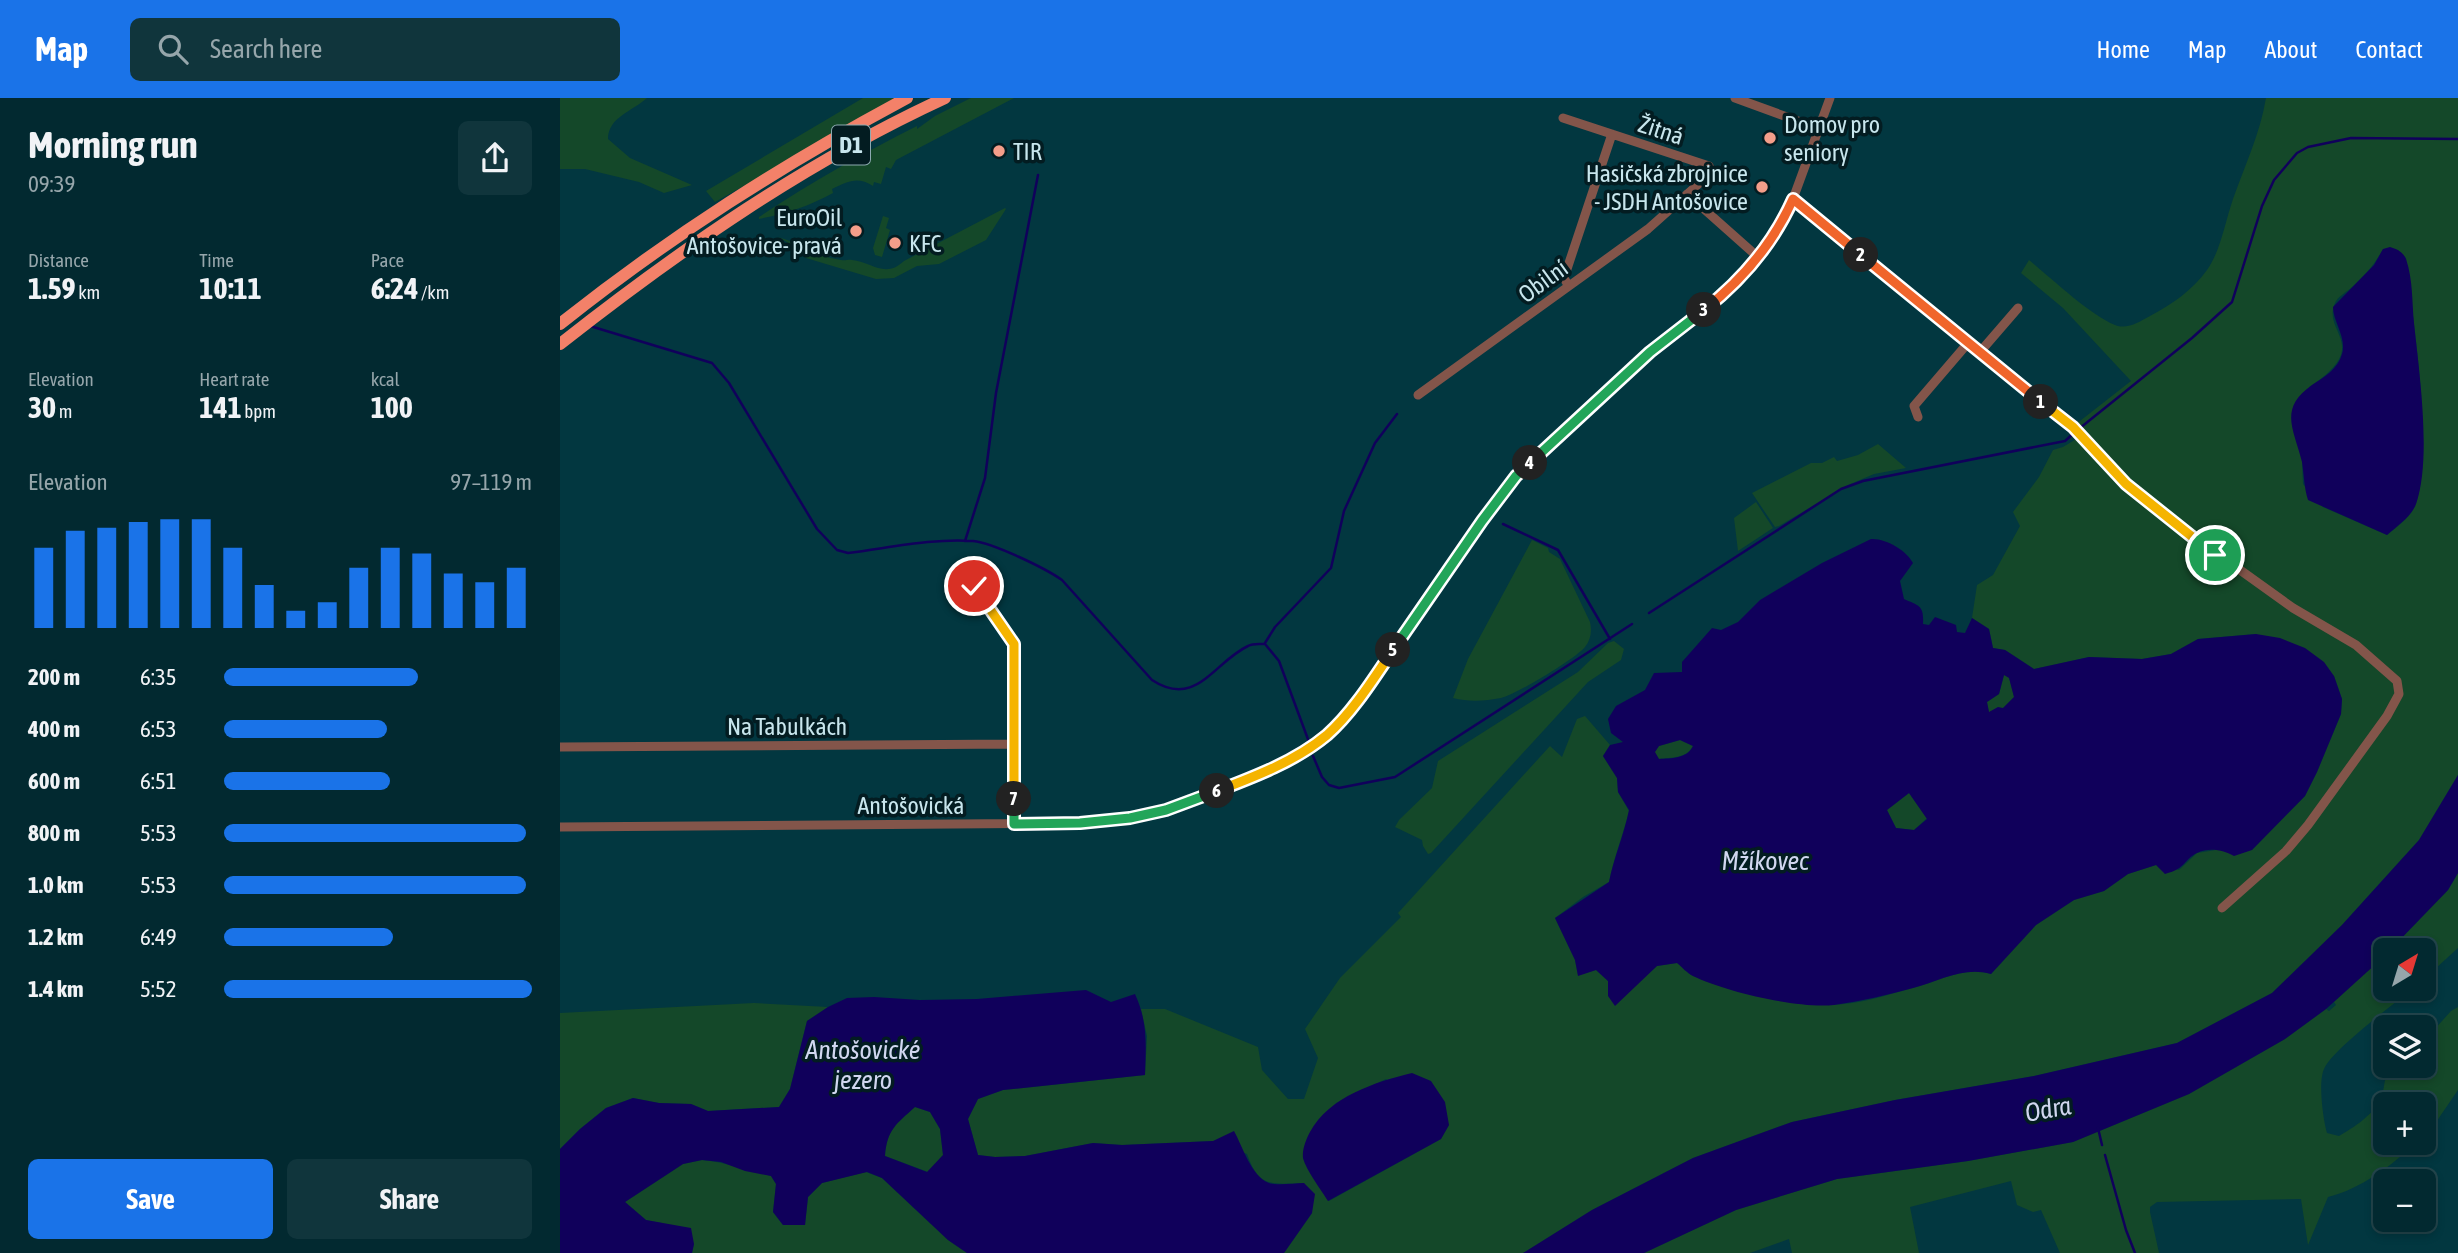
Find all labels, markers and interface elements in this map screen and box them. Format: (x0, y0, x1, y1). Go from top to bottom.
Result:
search box (130, 18, 620, 81)
text: Map (35, 30, 88, 68)
icon: search (154, 30, 192, 68)
text: Search here (210, 34, 322, 64)
text: Home (2096, 36, 2150, 63)
text: Map (2188, 36, 2226, 63)
text: About (2264, 36, 2317, 63)
text: Contact (2355, 36, 2423, 63)
street label: Žitná (1635, 110, 1687, 150)
place label: Domov pro seniory (1784, 111, 1880, 166)
button: share (458, 121, 532, 195)
text: Morning run (28, 123, 198, 166)
road number: D1 (832, 126, 870, 164)
marker: Domov pro seniory (1762, 130, 1778, 146)
place label: TIR (1013, 138, 1042, 165)
marker: TIR (991, 143, 1007, 159)
place label: Hasičská zbrojnice - JSDH Antošovice (1586, 160, 1748, 215)
text: 09:39 (28, 171, 75, 197)
marker: Hasičská zbrojnice - JSDH Antošovice (1754, 179, 1770, 195)
place label: EuroOil Antošovice- pravá (687, 204, 843, 259)
marker: EuroOil Antošovice- pravá (848, 223, 864, 239)
place label: KFC (909, 230, 941, 257)
marker: KFC (887, 235, 903, 251)
pin: 2 (1844, 238, 1878, 272)
text: 2 (1856, 243, 1865, 265)
text: Distance (28, 249, 89, 271)
text: Time (199, 249, 234, 271)
text: Pace (371, 249, 404, 271)
street label: Obilní (1513, 254, 1573, 308)
text: 1.59 (28, 271, 76, 305)
text: 10:11 (199, 271, 262, 305)
text: 6:24 (371, 271, 418, 305)
text: km (76, 281, 100, 303)
text: /km (418, 281, 449, 303)
pin: 3 (1686, 292, 1722, 328)
text: 3 (1699, 298, 1708, 320)
text: Elevation (28, 368, 94, 390)
text: Heart rate (199, 368, 269, 390)
text: kcal (371, 368, 400, 390)
pin: 1 (2024, 384, 2058, 420)
text: 30 (28, 390, 56, 424)
text: 141 (199, 390, 242, 424)
text: 100 (371, 390, 413, 424)
text: 1 (2036, 390, 2045, 412)
text: m (56, 400, 73, 422)
text: bpm (242, 400, 276, 422)
pin: 4 (1513, 446, 1548, 480)
text: 4 (1525, 451, 1534, 473)
text: Elevation (28, 469, 108, 495)
text: 97–119 m (450, 469, 532, 495)
pin (2185, 525, 2245, 585)
icon: arrive (2196, 536, 2234, 574)
pin (944, 556, 1004, 616)
icon: check (955, 567, 993, 605)
pin: 5 (1376, 632, 1410, 668)
text: 5 (1388, 638, 1397, 660)
text: 200 m (28, 664, 80, 690)
text: 6:35 (140, 664, 177, 690)
street label: Na Tabulkách (727, 713, 847, 740)
text: 400 m (28, 716, 80, 742)
text: 6:53 (140, 716, 177, 742)
text: 600 m (28, 768, 80, 794)
text: 6:51 (140, 768, 177, 794)
pin: 6 (1200, 774, 1234, 808)
text: 6 (1212, 779, 1221, 801)
pin: 7 (996, 782, 1032, 816)
text: 7 (1009, 787, 1018, 809)
street label: Antošovická (858, 792, 964, 819)
text: 800 m (28, 820, 80, 846)
text: 5:53 (140, 820, 177, 846)
water label: Mžíkovec (1722, 846, 1810, 876)
text: 1.0 km (28, 872, 84, 898)
text: 5:53 (140, 872, 177, 898)
text: 1.2 km (28, 924, 84, 950)
text: 6:49 (140, 924, 177, 950)
north arrow (2373, 938, 2436, 1001)
map controls (2373, 938, 2436, 1232)
text: 1.4 km (28, 976, 84, 1002)
text: 5:52 (140, 976, 177, 1002)
button: layers (2373, 1015, 2436, 1078)
water label: Antošovické jezero (805, 1035, 920, 1095)
water label: Odra (2022, 1090, 2074, 1128)
button: + (2373, 1092, 2436, 1155)
button: Save (28, 1159, 273, 1239)
button: Share (287, 1159, 532, 1239)
button: − (2373, 1169, 2436, 1232)

